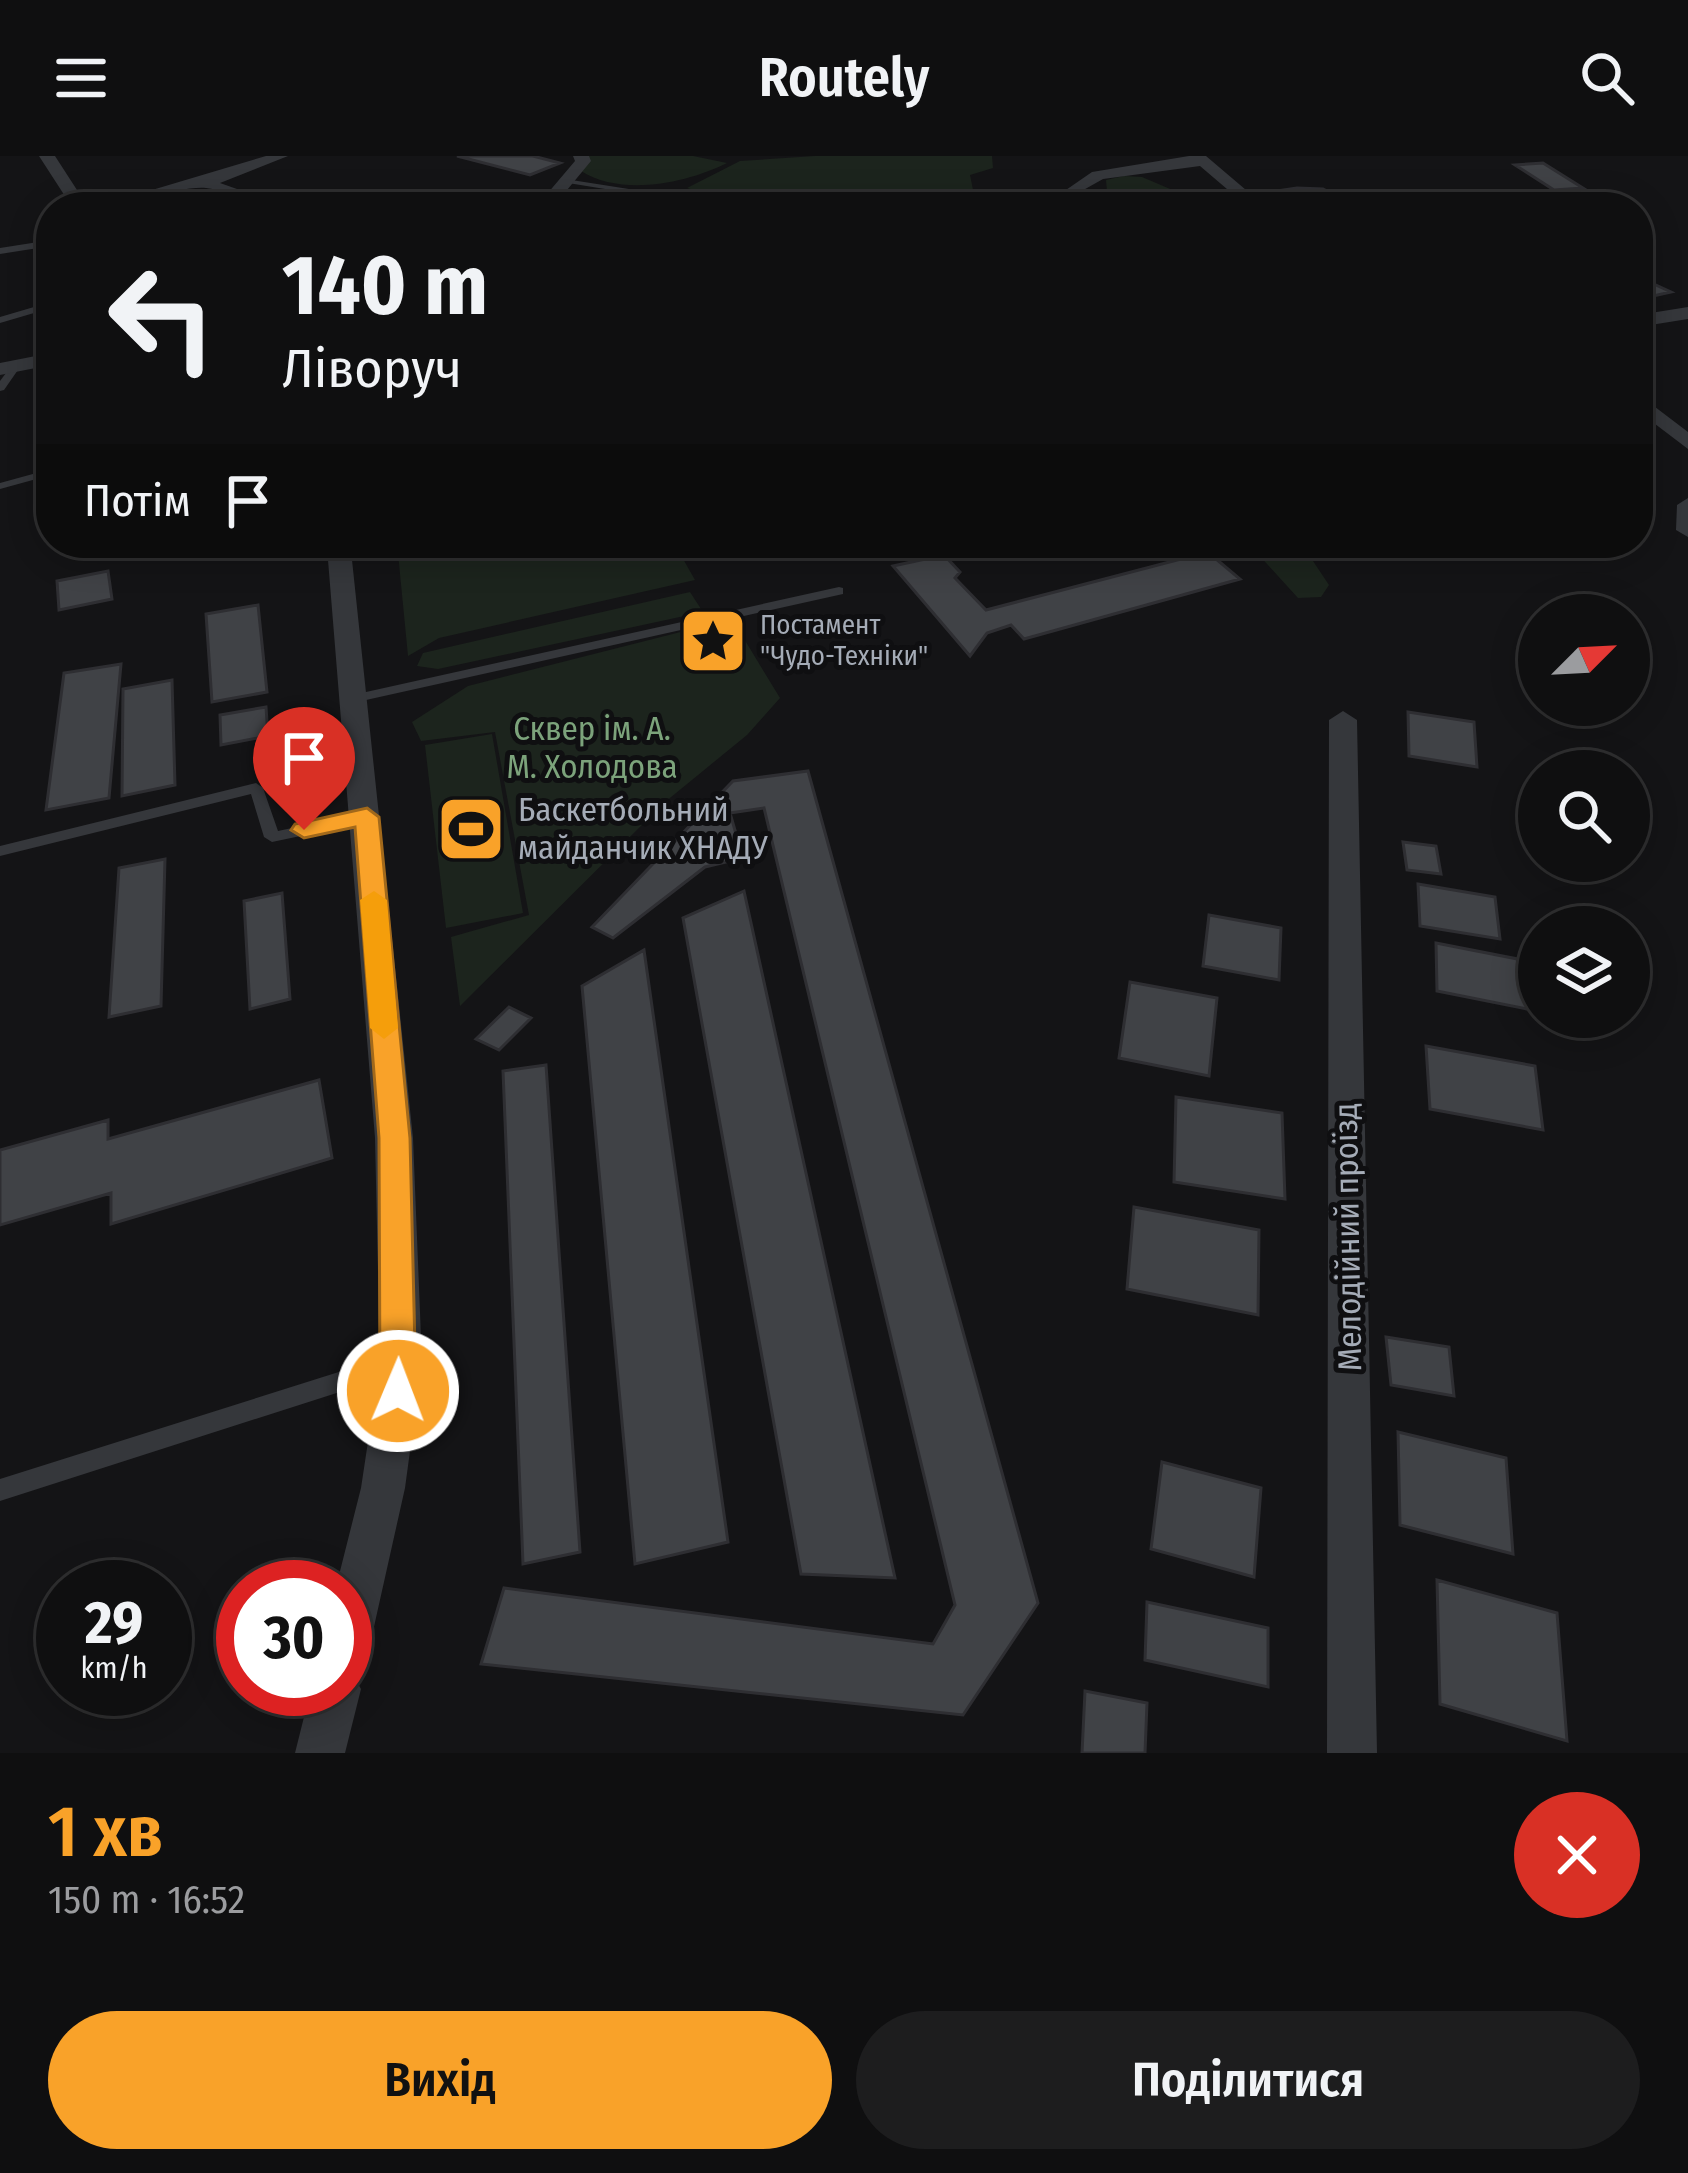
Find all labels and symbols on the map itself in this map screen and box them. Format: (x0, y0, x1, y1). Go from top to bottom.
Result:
north arrow (1518, 594, 1650, 726)
place icon: Постамент "Чудо-Техніки" (678, 606, 748, 676)
place label: Постамент "Чудо-Техніки" (760, 609, 928, 672)
pin (253, 707, 355, 830)
park label: Сквер ім. А. М. Холодова (506, 709, 678, 787)
place label: Баскетбольний майданчик ХНАДУ (518, 790, 768, 868)
sports icon: Баскетбольний майданчик ХНАДУ (436, 794, 506, 864)
street label: Мелодійний проїзд (1326, 1102, 1370, 1372)
position arrow (335, 1328, 461, 1454)
speed limit sign: 30 (216, 1560, 372, 1716)

